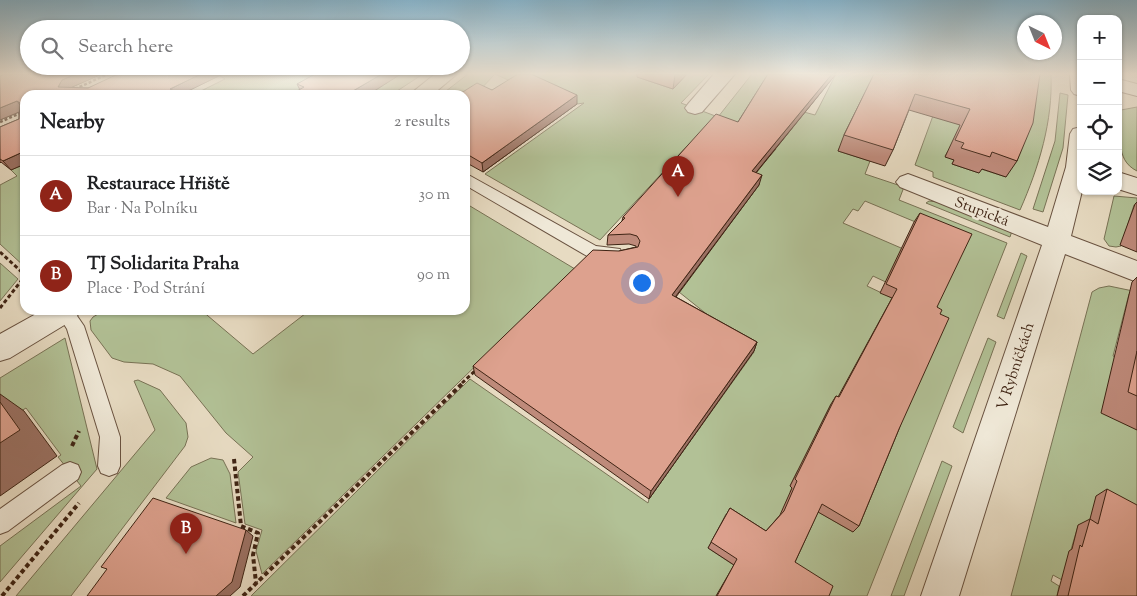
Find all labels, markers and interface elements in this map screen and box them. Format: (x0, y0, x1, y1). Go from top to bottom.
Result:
north arrow (1017, 15, 1062, 60)
map controls (1077, 15, 1122, 195)
button: + (1077, 15, 1122, 60)
search box (20, 20, 470, 75)
icon: search (38, 34, 66, 62)
text: Search here (78, 34, 173, 61)
button: − (1077, 60, 1122, 105)
button: locate (1077, 105, 1122, 150)
text: Nearby (40, 108, 105, 138)
text: 2 results (394, 111, 450, 134)
button: layers (1077, 150, 1122, 195)
pin: A (662, 156, 694, 197)
text: Restaurace Hřiště (87, 171, 230, 198)
text: A (50, 184, 63, 207)
text: 30 m (419, 184, 450, 207)
street label: Stupická (951, 192, 1012, 232)
text: Bar · Na Polníku (87, 198, 198, 221)
text: TJ Solidarita Praha (87, 251, 239, 278)
text: B (51, 264, 61, 287)
text: 90 m (417, 264, 450, 287)
your location (629, 270, 655, 296)
text: Place · Pod Strání (87, 278, 205, 301)
street label: V Rybníčkách (992, 320, 1041, 413)
pin: B (170, 513, 202, 554)

